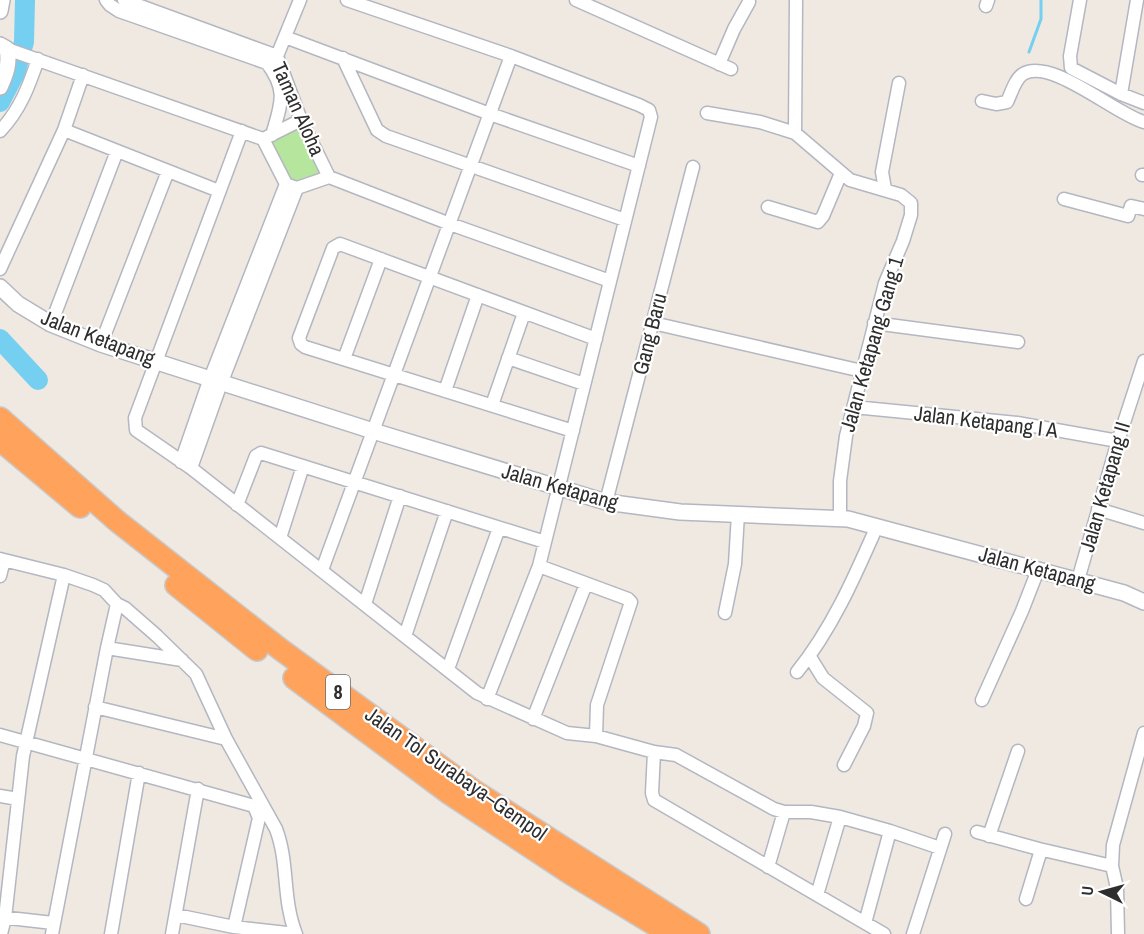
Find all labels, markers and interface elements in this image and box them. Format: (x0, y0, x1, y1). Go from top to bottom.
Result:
street label: Taman Aloha (265, 57, 332, 161)
street label: Jalan Ketapang Gang 1 (833, 252, 911, 435)
street label: Gang Baru (625, 290, 674, 378)
street label: Jalan Ketapang (37, 303, 160, 373)
street label: Jalan Ketapang I A (913, 398, 1060, 445)
street label: Jalan Ketapang II (1072, 418, 1137, 555)
street label: Jalan Ketapang (499, 456, 622, 517)
street label: Jalan Ketapang (976, 539, 1099, 598)
road number: 8 (326, 675, 350, 709)
street label: Jalan Tol Surabaya–Gempol (359, 700, 553, 847)
north arrow (1072, 862, 1132, 922)
text: U (1076, 885, 1098, 896)

